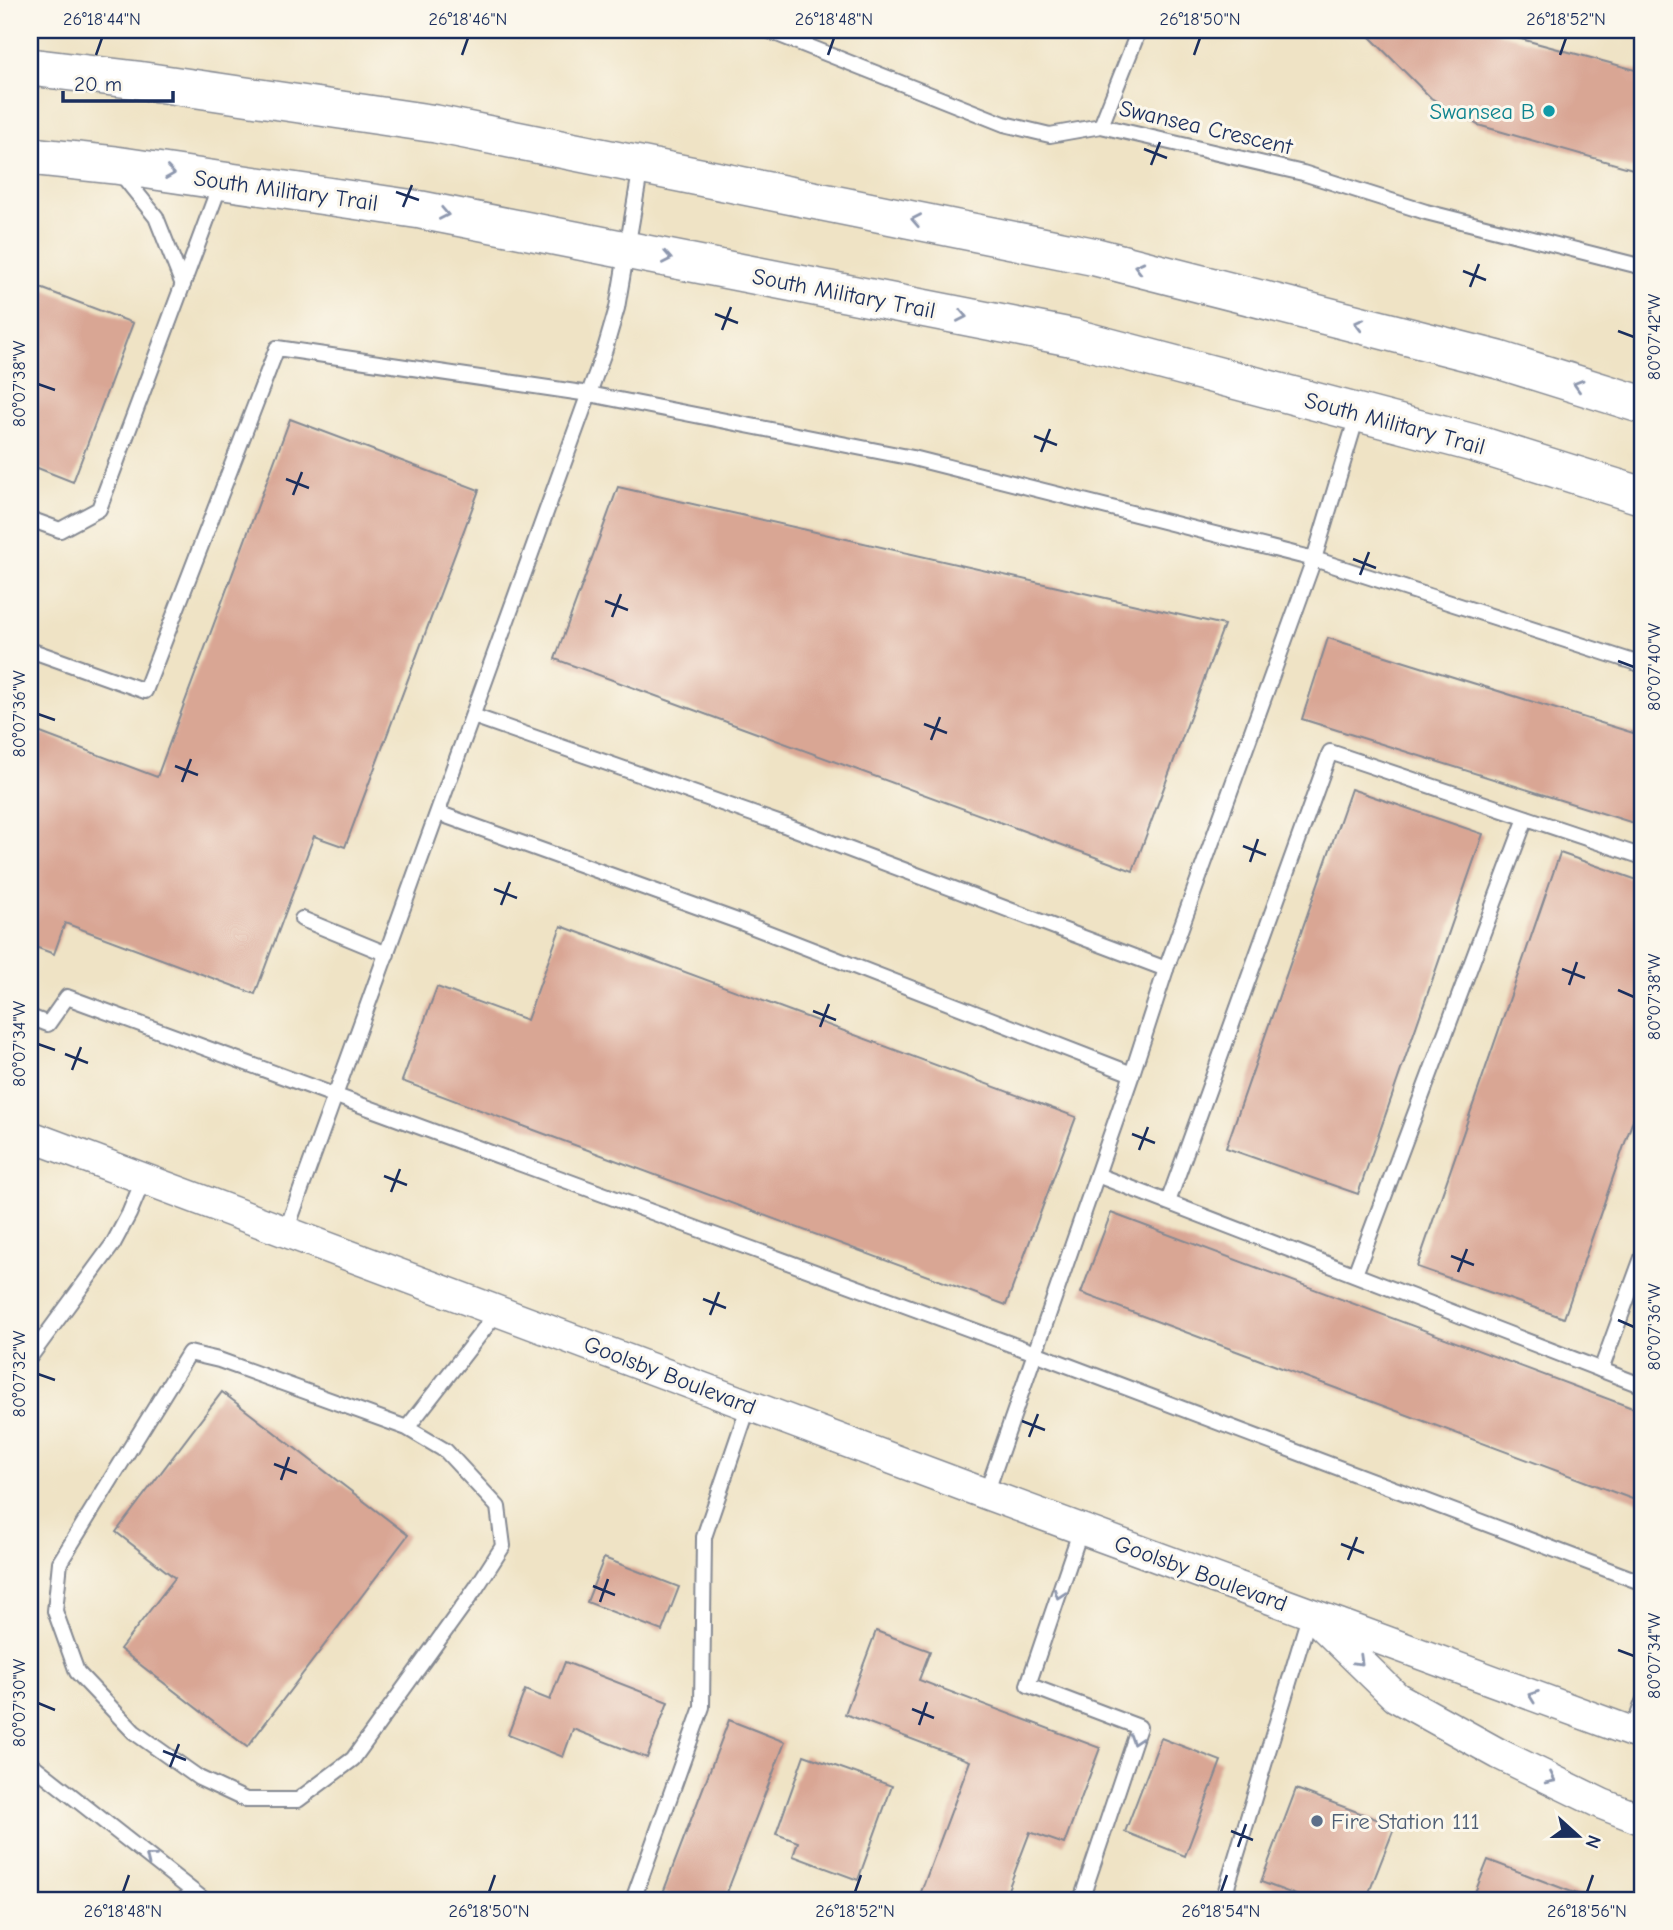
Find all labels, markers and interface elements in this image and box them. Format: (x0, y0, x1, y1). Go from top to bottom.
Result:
text: 26°18'44"N (63, 9, 141, 30)
text: 26°18'46"N (429, 9, 507, 30)
text: 26°18'48"N (795, 9, 873, 30)
text: 26°18'50"N (1159, 9, 1241, 30)
text: 26°18'52"N (1526, 9, 1606, 30)
scale bar (63, 60, 173, 104)
text: 20 m (74, 72, 122, 96)
street label: Swansea Crescent (1117, 94, 1297, 161)
place label: Swansea B (1430, 98, 1535, 125)
marker: Swansea B (1541, 103, 1557, 119)
street label: South Military Trail (192, 164, 380, 217)
one-way arrow (165, 166, 176, 181)
one-way arrow (438, 206, 450, 221)
one-way arrow (910, 214, 922, 229)
one-way arrow (661, 250, 673, 265)
one-way arrow (1133, 261, 1145, 275)
street label: South Military Trail (750, 263, 938, 324)
text: 80°07'42"W (1644, 293, 1665, 380)
one-way arrow (956, 308, 968, 323)
one-way arrow (1353, 318, 1365, 332)
text: 80°07'38"W (9, 340, 30, 427)
one-way arrow (1572, 378, 1584, 393)
street label: South Military Trail (1302, 386, 1488, 461)
text: 80°07'40"W (1644, 623, 1665, 711)
text: 80°07'36"W (9, 670, 30, 758)
text: 80°07'38"W (1644, 953, 1665, 1040)
text: 80°07'34"W (9, 1001, 30, 1087)
text: 80°07'36"W (1644, 1283, 1665, 1371)
text: 80°07'32"W (9, 1330, 30, 1417)
street label: Goolsby Boulevard (580, 1330, 760, 1421)
street label: Goolsby Boulevard (1111, 1530, 1291, 1617)
one-way arrow (1053, 1588, 1067, 1600)
text: 80°07'34"W (1644, 1613, 1665, 1699)
one-way arrow (1351, 1653, 1364, 1666)
text: 80°07'30"W (9, 1658, 30, 1747)
one-way arrow (1528, 1690, 1540, 1704)
one-way arrow (1128, 1733, 1143, 1745)
one-way arrow (1544, 1771, 1556, 1785)
north arrow (1544, 1800, 1614, 1870)
place label: Fire Station 111 (1331, 1808, 1480, 1835)
marker: Fire Station 111 (1309, 1813, 1325, 1829)
text: N (1580, 1832, 1605, 1851)
one-way arrow (145, 1854, 158, 1866)
text: 26°18'48"N (84, 1901, 162, 1922)
text: 26°18'50"N (448, 1901, 530, 1922)
text: 26°18'52"N (815, 1901, 895, 1922)
text: 26°18'54"N (1182, 1901, 1260, 1922)
text: 26°18'56"N (1547, 1901, 1627, 1922)

